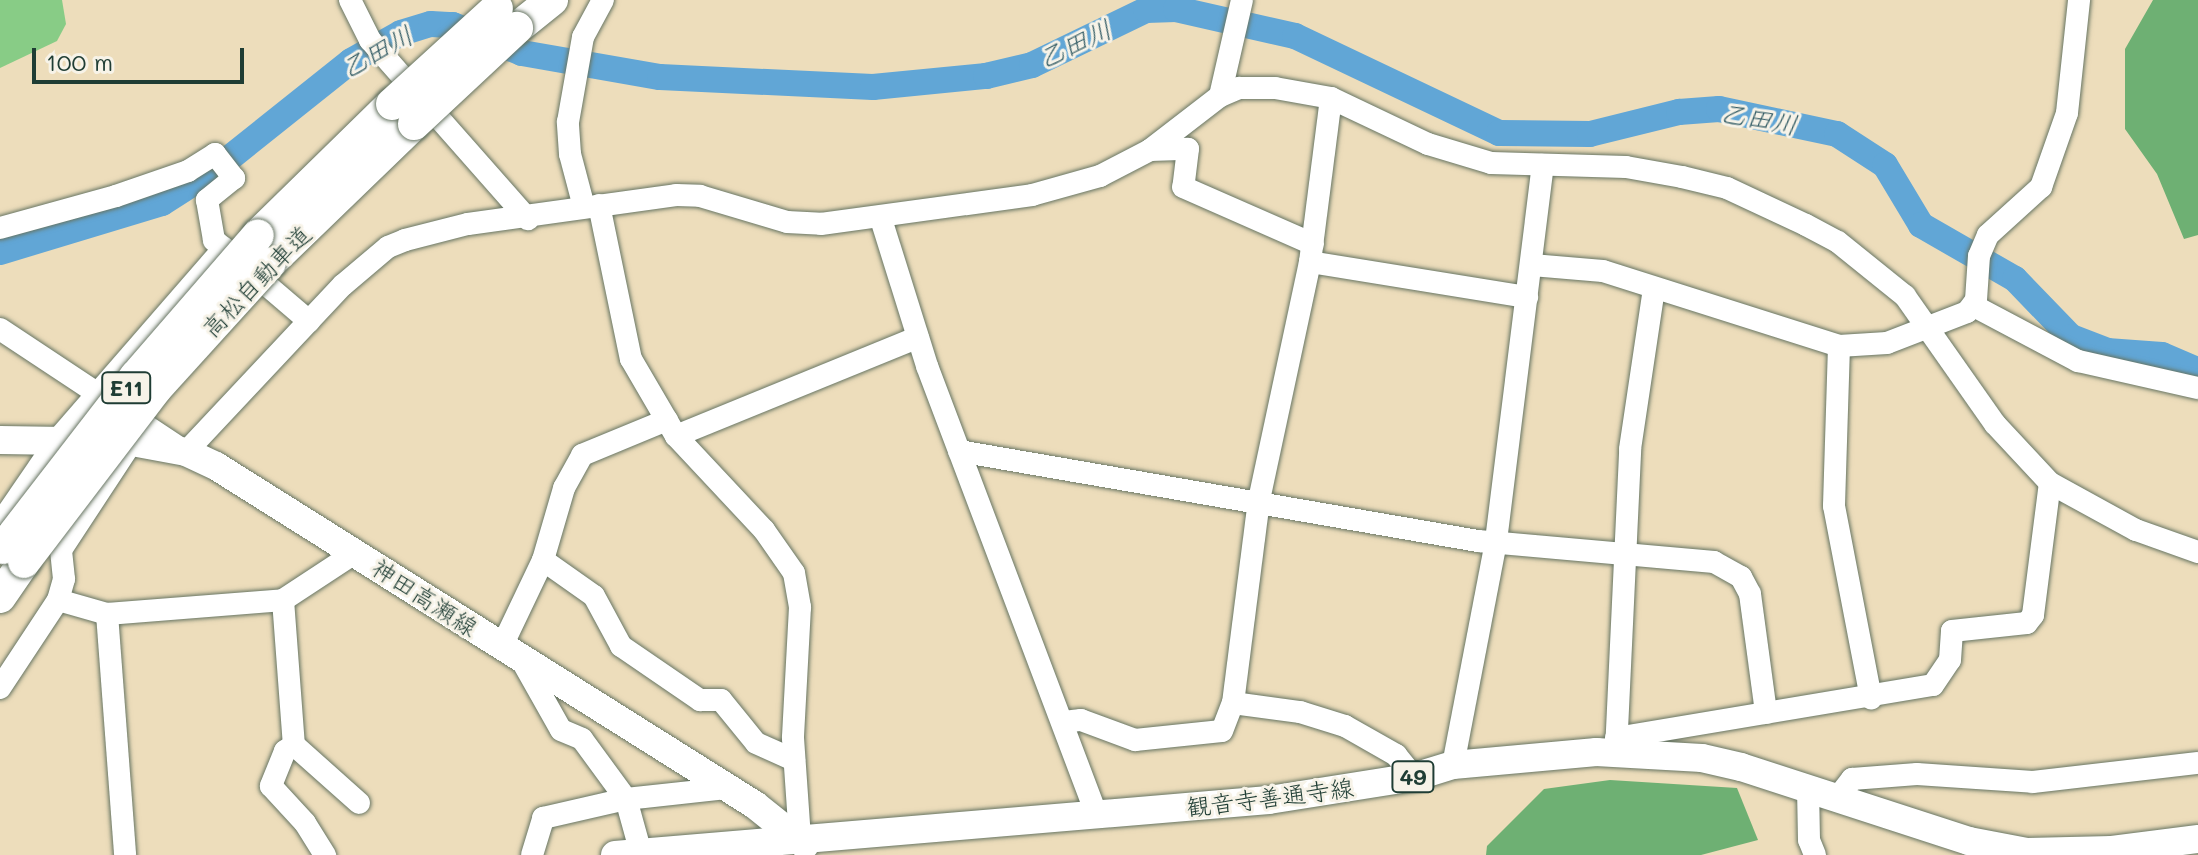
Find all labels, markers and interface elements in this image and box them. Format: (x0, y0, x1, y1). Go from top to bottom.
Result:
water label: 乙田川 (1033, 13, 1117, 75)
water label: 乙田川 (335, 19, 419, 85)
scale bar (36, 32, 248, 82)
text: 100 m (46, 46, 113, 77)
water label: 乙田川 (1718, 97, 1800, 141)
street label: 高松自動車道 (196, 219, 316, 343)
road number: E11 (100, 370, 152, 406)
street label: 神田高瀬線 (367, 552, 483, 642)
road number: 49 (1391, 759, 1435, 795)
street label: 観音寺善通寺線 (1185, 772, 1355, 822)

